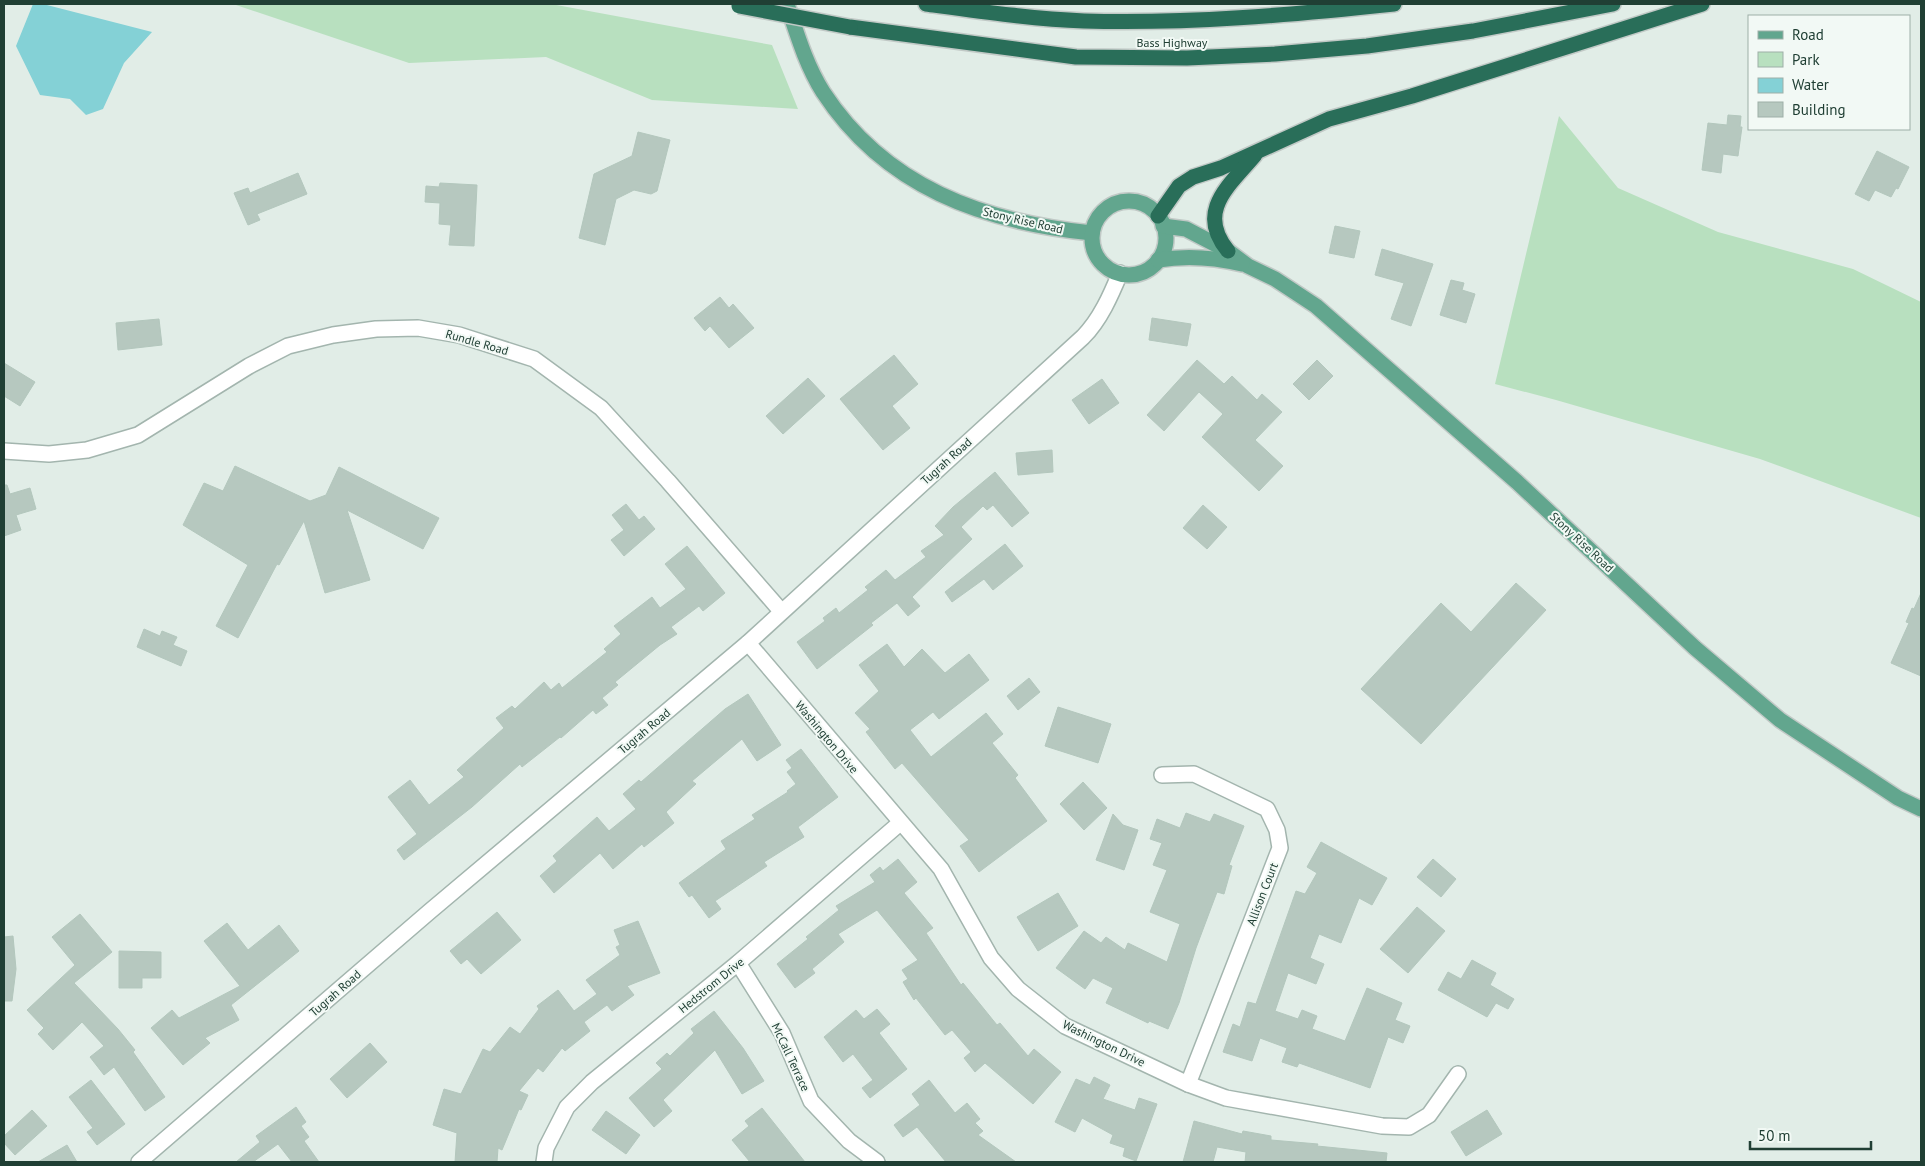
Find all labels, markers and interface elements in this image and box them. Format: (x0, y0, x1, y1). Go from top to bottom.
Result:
legend (1748, 15, 1910, 130)
text: Road (1792, 25, 1824, 44)
street label: Bass Highway (1137, 35, 1208, 50)
text: Park (1792, 50, 1820, 69)
text: Water (1792, 75, 1829, 94)
text: Building (1792, 100, 1846, 119)
street label: Stony Rise Road (981, 203, 1065, 237)
street label: Rundle Road (444, 326, 510, 358)
street label: Tugrah Road (917, 434, 975, 488)
street label: Stony Rise Road (1547, 509, 1617, 575)
street label: Washington Drive (792, 698, 862, 776)
street label: Tugrah Road (615, 705, 673, 757)
street label: Allison Court (1243, 860, 1281, 928)
street label: Hedstrom Drive (675, 954, 747, 1016)
street label: Tugrah Road (306, 966, 364, 1020)
street label: Washington Drive (1060, 1016, 1148, 1070)
street label: McCall Terrace (769, 1020, 813, 1094)
scale bar (1750, 1118, 1871, 1150)
text: 50 m (1758, 1126, 1791, 1145)

